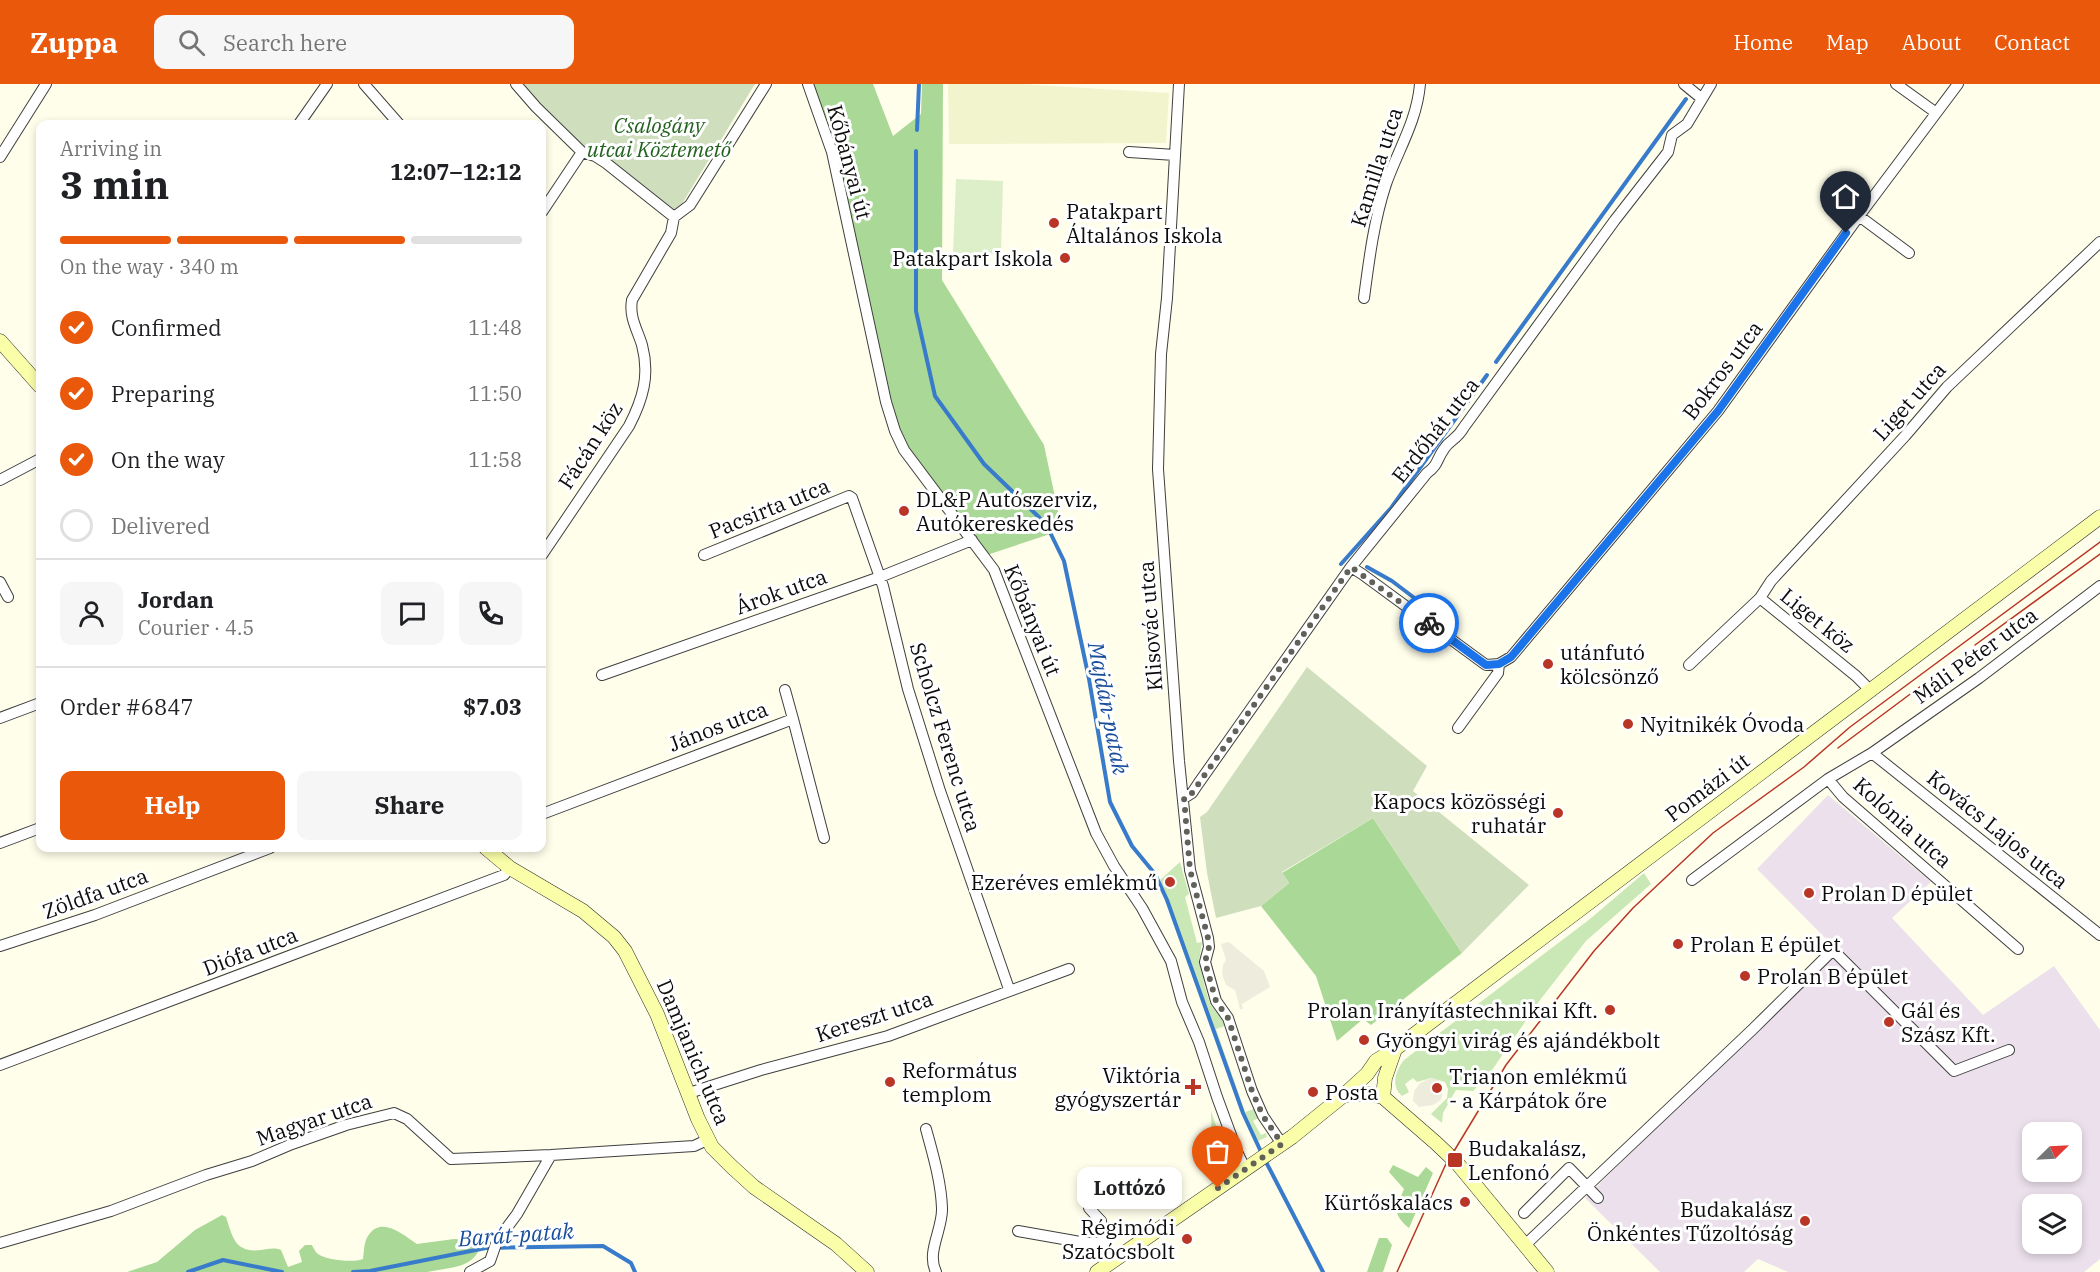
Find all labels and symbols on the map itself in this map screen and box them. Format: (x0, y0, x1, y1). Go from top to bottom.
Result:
street label: Kőbányai út (821, 101, 879, 223)
street label: Kamilla utca (1343, 104, 1409, 230)
park label: Csalogány utcai Köztemető (587, 111, 733, 163)
pin (1820, 171, 1871, 233)
place label: Patakpart Általános Iskola (1066, 197, 1223, 249)
marker: Patakpart Általános Iskola (1047, 216, 1061, 230)
place label: Patakpart Iskola (892, 244, 1053, 272)
marker: Patakpart Iskola (1058, 251, 1072, 265)
street label: Bokros utca (1676, 315, 1768, 425)
street label: Liget utca (1866, 356, 1952, 446)
street label: Erdőhát utca (1385, 371, 1485, 489)
street label: Fácán köz (551, 396, 629, 494)
street label: Pacsirta utca (704, 471, 834, 545)
place label: DL&P Autószerviz, Autókereskedés (916, 485, 1098, 537)
marker: DL&P Autószerviz, Autókereskedés (897, 504, 911, 518)
street label: Kőbányai út (998, 560, 1068, 680)
street label: Klisovác utca (1131, 560, 1169, 692)
street label: Árok utca (731, 562, 831, 620)
street label: Liget köz (1775, 581, 1861, 659)
courier (1399, 593, 1459, 653)
street label: Máli Péter utca (1907, 600, 2043, 710)
water label: Majdán-patak (1082, 638, 1136, 777)
place label: utánfutó kölcsönző (1560, 638, 1659, 690)
street label: Scholcz Ferenc utca (904, 639, 988, 835)
marker: utánfutó kölcsönző (1541, 657, 1555, 671)
street label: János utca (664, 694, 772, 758)
place label: Nyitnikék Óvoda (1640, 710, 1805, 738)
marker: Nyitnikék Óvoda (1621, 717, 1635, 731)
street label: Pomázi út (1659, 746, 1755, 828)
street label: Kovács Lajos utca (1921, 763, 2075, 895)
street label: Kolónia utca (1848, 770, 1958, 874)
place label: Kapocs közösségi ruhatár (1373, 787, 1547, 839)
marker: Kapocs közösségi ruhatár (1551, 806, 1565, 820)
street label: Zöldfa utca (38, 861, 152, 925)
place label: Ezeréves emlékmű (971, 868, 1158, 896)
marker: Ezeréves emlékmű (1163, 875, 1177, 889)
place label: Prolan D épület (1821, 879, 1973, 907)
marker: Prolan D épület (1802, 886, 1816, 900)
street label: Diófa utca (199, 920, 301, 982)
place label: Prolan E épület (1690, 930, 1841, 958)
marker: Prolan E épület (1671, 937, 1685, 951)
place label: Prolan B épület (1757, 962, 1908, 990)
marker: Prolan B épület (1738, 969, 1752, 983)
street label: Damjanich utca (651, 975, 737, 1129)
street label: Kereszt utca (812, 984, 936, 1048)
place label: Prolan Irányítástechnikai Kft. (1307, 996, 1598, 1024)
place label: Gál és Szász Kft. (1901, 996, 1996, 1048)
marker: Prolan Irányítástechnikai Kft. (1603, 1003, 1617, 1017)
marker: Gál és Szász Kft. (1882, 1015, 1896, 1029)
place label: Gyöngyi virág és ajándékbolt (1376, 1026, 1660, 1054)
marker: Gyöngyi virág és ajándékbolt (1357, 1033, 1371, 1047)
place label: Református templom (902, 1056, 1017, 1108)
place label: Viktória gyógyszertár (1055, 1061, 1182, 1113)
place label: Trianon emlékmű - a Kárpátok őre (1449, 1062, 1627, 1114)
marker: Református templom (883, 1075, 897, 1089)
place label: Posta (1325, 1078, 1379, 1106)
marker: Viktória gyógyszertár (1186, 1080, 1200, 1094)
marker: Trianon emlékmű - a Kárpátok őre (1430, 1081, 1444, 1095)
marker: Posta (1306, 1085, 1320, 1099)
street label: Magyar utca (252, 1086, 376, 1152)
north arrow (2022, 1122, 2082, 1182)
pin (1192, 1126, 1243, 1188)
place label: Budakalász, Lenfonó (1468, 1134, 1587, 1186)
marker: Budakalász, Lenfonó (1446, 1151, 1464, 1169)
callout: Lottózó (1077, 1167, 1182, 1209)
place label: Kürtőskalács (1324, 1188, 1453, 1216)
marker: Kürtőskalács (1458, 1195, 1472, 1209)
place label: Budakalász Önkéntes Tűzoltóság (1587, 1195, 1794, 1247)
place label: Régimódi Szatócsbolt (1062, 1213, 1175, 1265)
marker: Budakalász Önkéntes Tűzoltóság (1798, 1214, 1812, 1228)
water label: Barát-patak (456, 1215, 575, 1253)
marker: Régimódi Szatócsbolt (1180, 1232, 1194, 1246)

